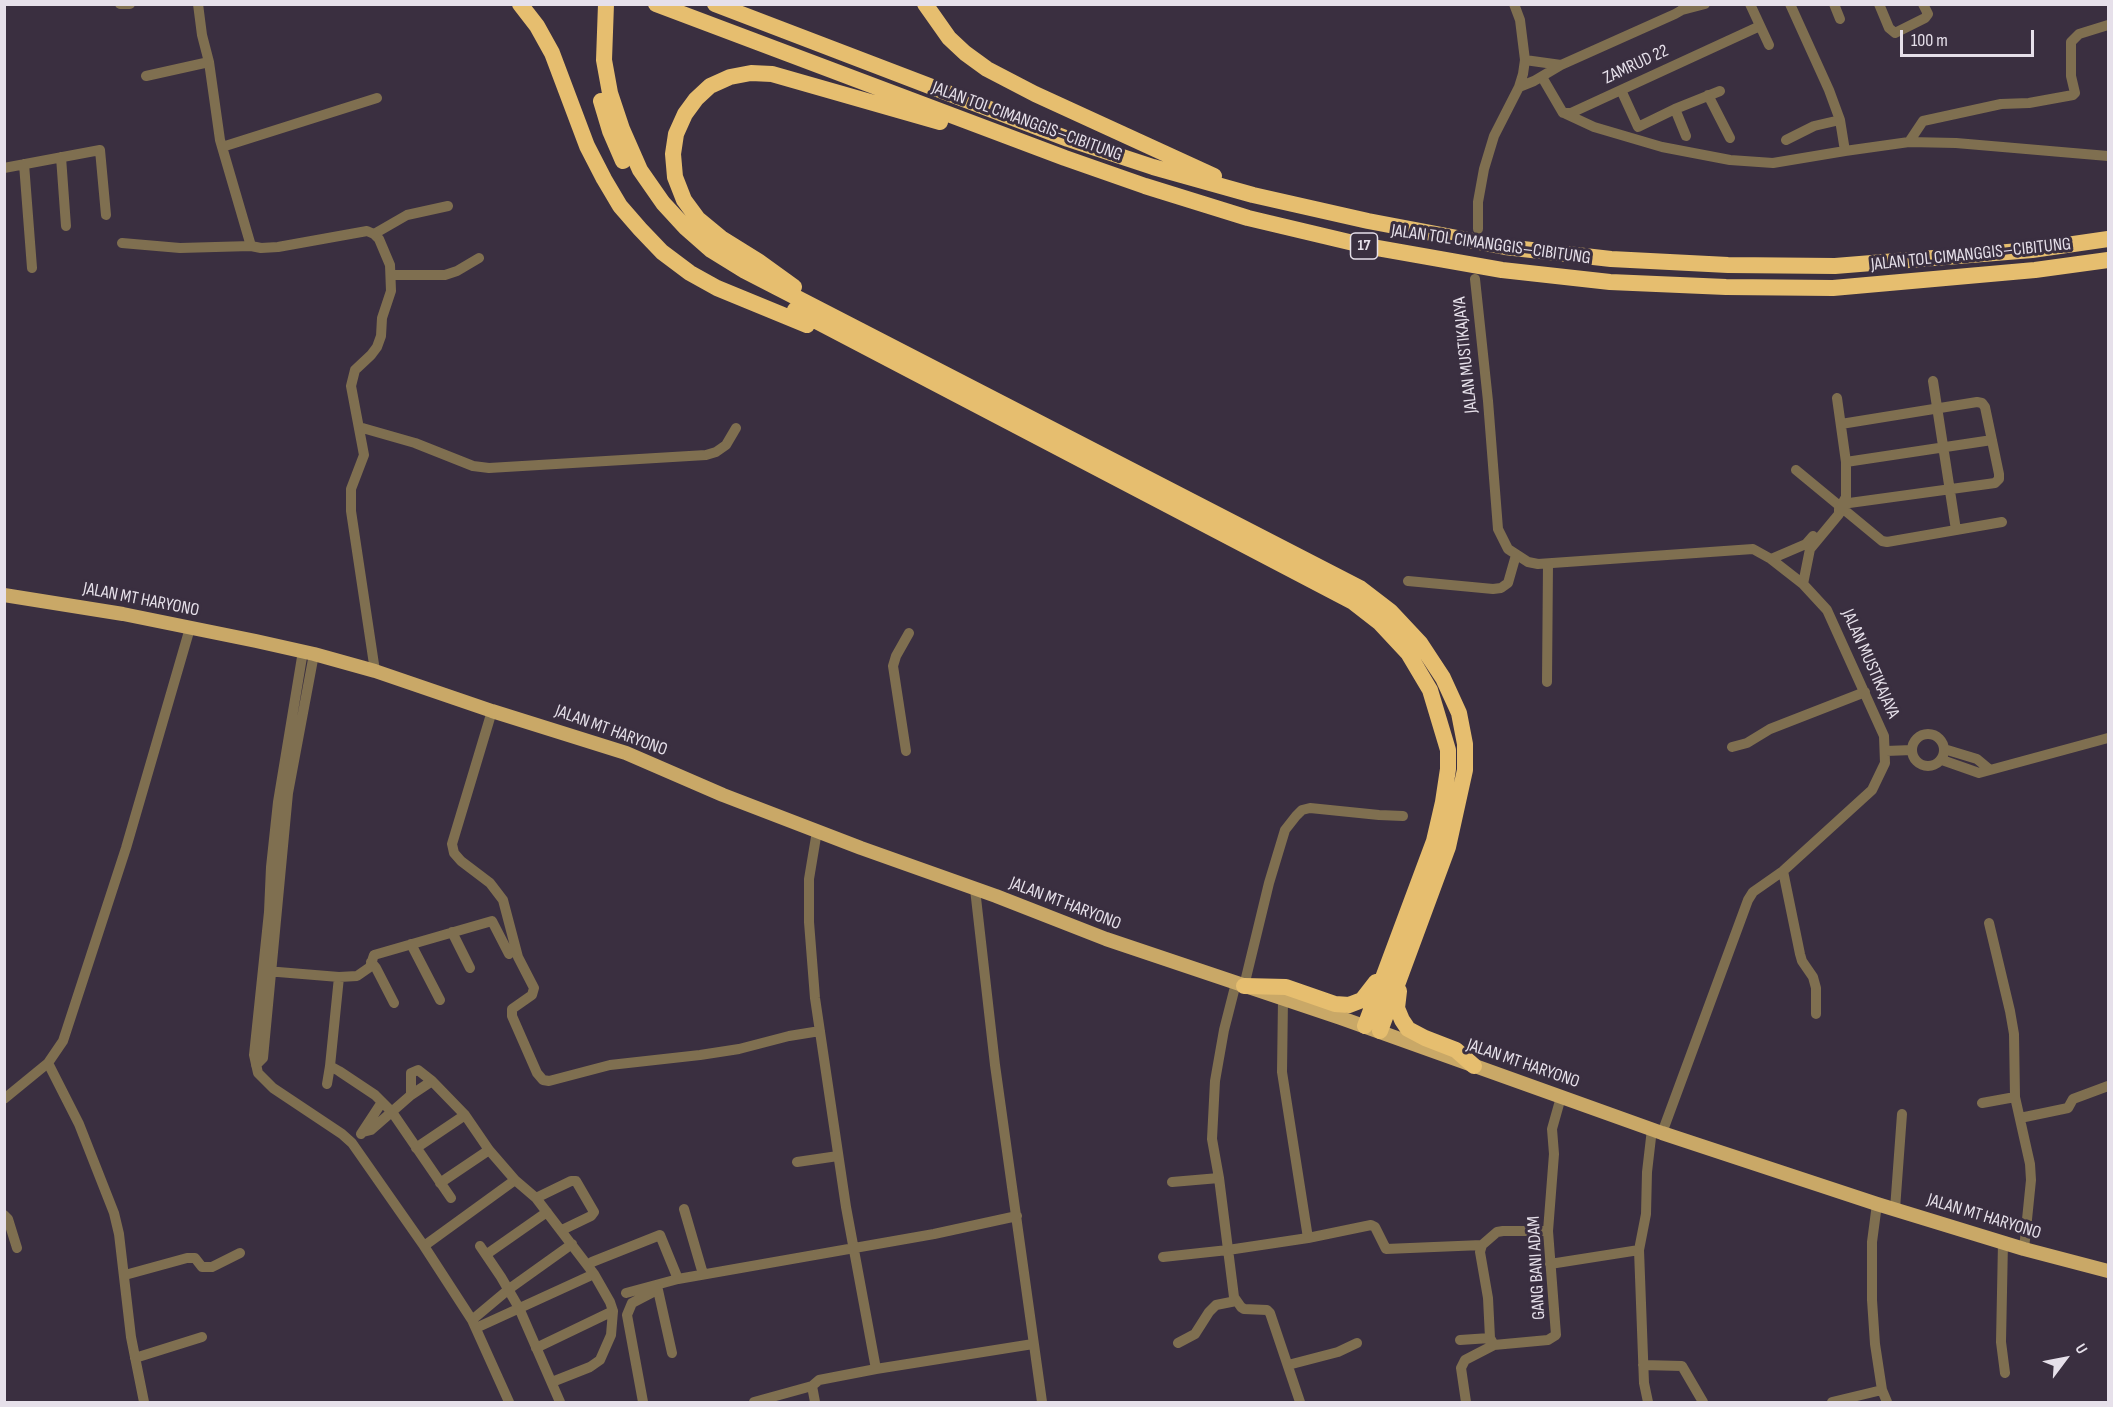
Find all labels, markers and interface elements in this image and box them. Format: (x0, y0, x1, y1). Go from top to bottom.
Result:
scale bar (1903, 18, 2036, 56)
text: 100 m (1911, 30, 1948, 51)
street label: ZAMRUD 22 (1600, 41, 1672, 89)
street label: JALAN TOL CIMANGGIS–CIBITUNG (929, 77, 1125, 167)
street label: JALAN TOL CIMANGGIS–CIBITUNG (1390, 220, 1592, 270)
road number: 17 (1350, 233, 1378, 259)
street label: JALAN TOL CIMANGGIS–CIBITUNG (1870, 234, 2072, 276)
street label: JALAN MUSTIKAJAYA (1449, 296, 1483, 414)
street label: JALAN MT HARYONO (81, 578, 201, 622)
street label: JALAN MUSTIKAJAYA (1836, 606, 1904, 722)
street label: JALAN MT HARYONO (552, 701, 670, 761)
street label: JALAN MT HARYONO (1006, 873, 1124, 935)
street label: JALAN MT HARYONO (1464, 1035, 1582, 1093)
street label: JALAN MT HARYONO (1924, 1189, 2044, 1245)
street label: GANG BANI ADAM (1523, 1216, 1551, 1320)
north arrow (2035, 1329, 2095, 1389)
text: U (2070, 1341, 2091, 1358)

